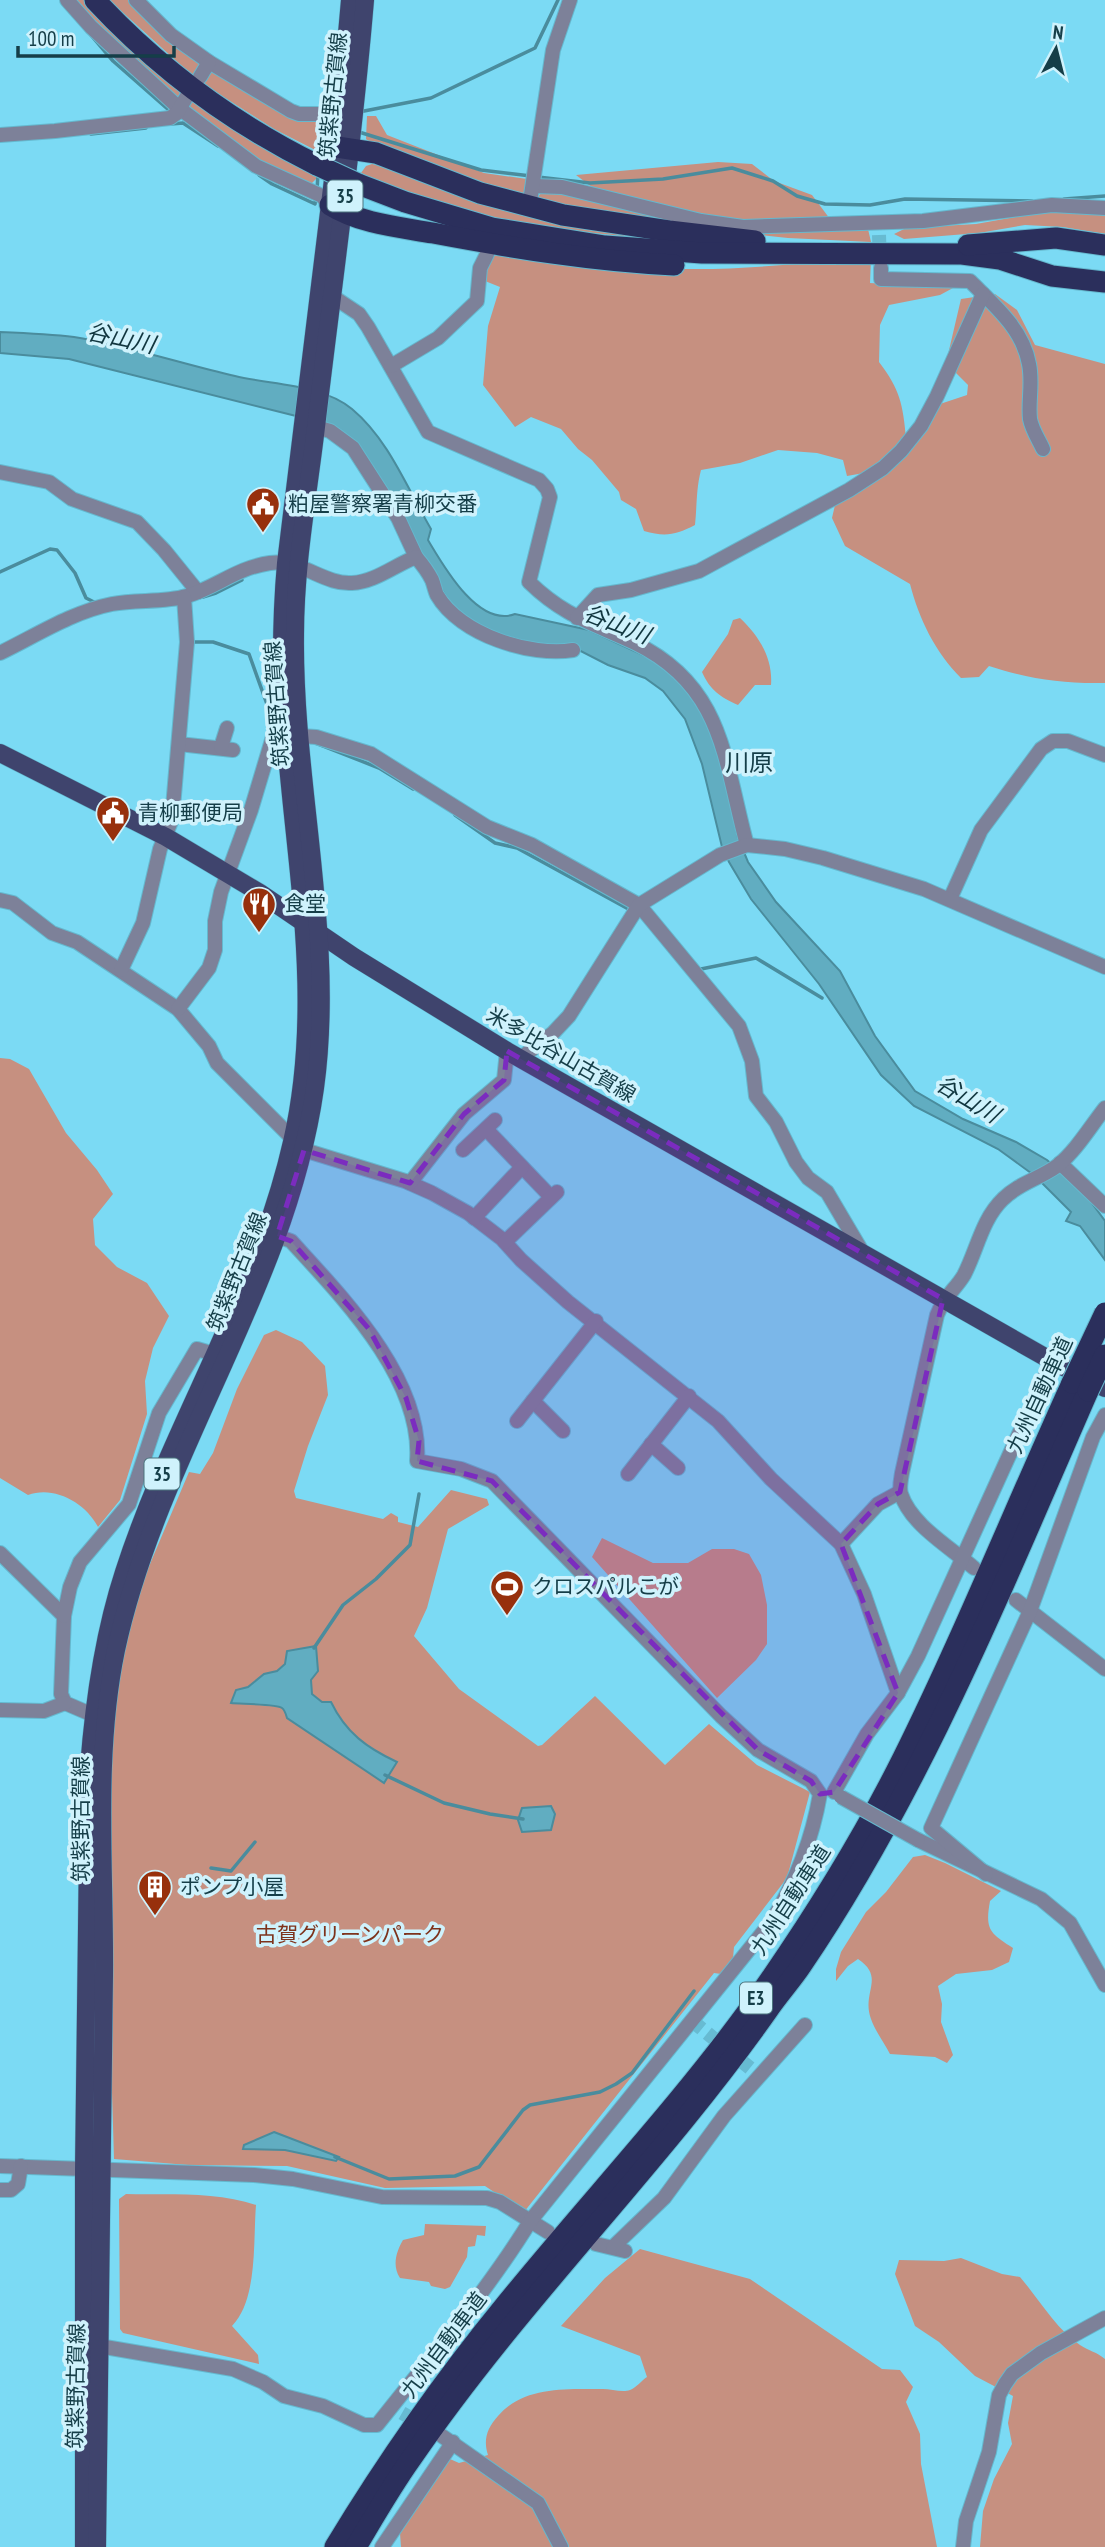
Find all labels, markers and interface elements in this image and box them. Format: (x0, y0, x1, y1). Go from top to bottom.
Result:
scale bar (18, 14, 173, 58)
north arrow (1021, 14, 1091, 84)
text: N (1052, 20, 1065, 45)
text: 100 m (28, 25, 74, 52)
street label: 筑紫野古賀線 (312, 31, 353, 159)
road number: 35 (328, 180, 362, 212)
water label: 谷山川 (84, 316, 161, 359)
public building icon: 粕屋警察署青柳交番 (244, 485, 282, 534)
place label: 粕屋警察署青柳交番 (288, 490, 477, 517)
water label: 谷山川 (580, 598, 657, 651)
street label: 筑紫野古賀線 (259, 640, 294, 768)
district label: 川原 (725, 747, 773, 778)
public building icon: 青柳郵便局 (94, 794, 132, 843)
place label: 青柳郵便局 (138, 799, 243, 826)
restaurant icon: 食堂 (240, 885, 278, 934)
place label: 食堂 (284, 890, 326, 917)
street label: 米多比谷山古賀線 (482, 1001, 641, 1108)
water label: 谷山川 (931, 1068, 1008, 1130)
street label: 筑紫野古賀線 (200, 1208, 273, 1335)
street label: 九州自動車道 (1001, 1332, 1078, 1458)
road number: 35 (144, 1458, 180, 1490)
sports icon: クロスパルこが (488, 1568, 526, 1617)
place label: クロスパルこが (532, 1573, 679, 1600)
street label: 筑紫野古賀線 (67, 1756, 94, 1882)
street label: 九州自動車道 (745, 1840, 836, 1960)
building icon: ポンプ小屋 (136, 1868, 174, 1917)
place label: ポンプ小屋 (180, 1873, 284, 1900)
park label: 古賀グリーンパーク (256, 1921, 444, 1948)
road number: E3 (740, 1982, 772, 2014)
street label: 九州自動車道 (395, 2286, 492, 2403)
street label: 筑紫野古賀線 (61, 2323, 90, 2449)

